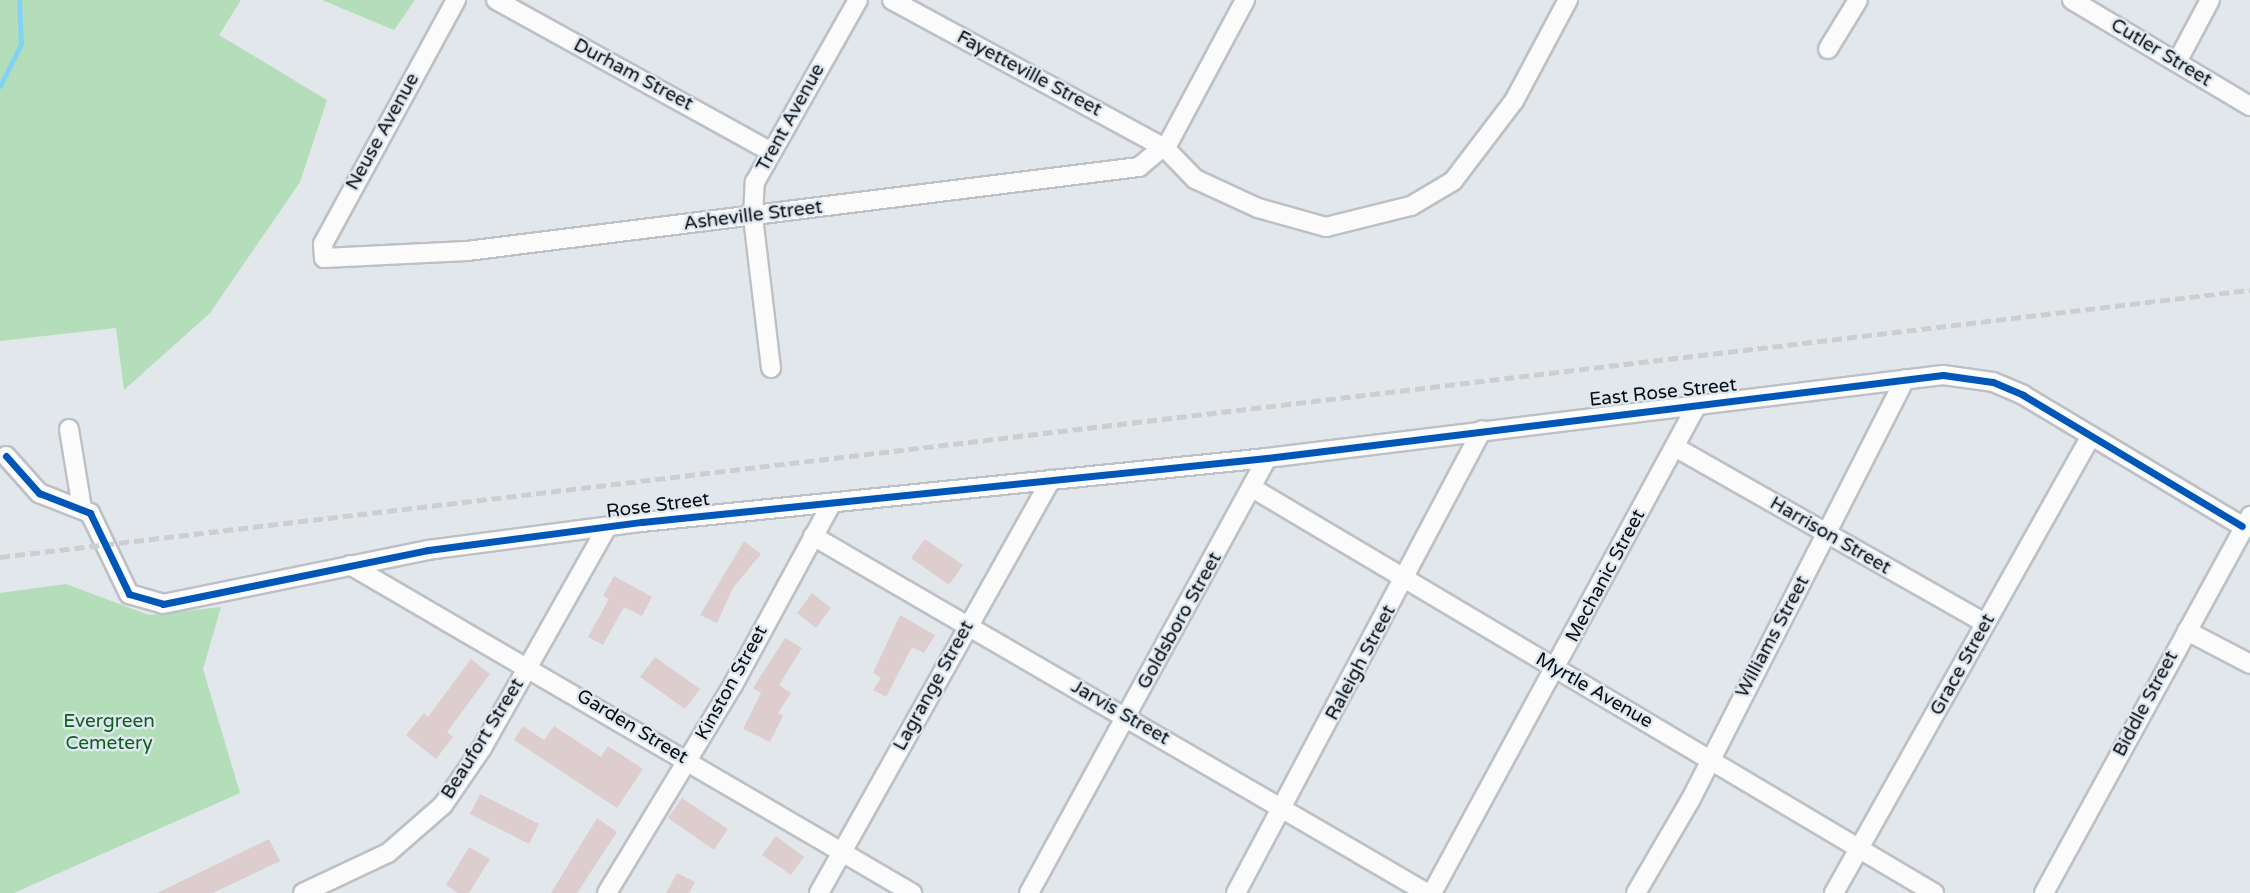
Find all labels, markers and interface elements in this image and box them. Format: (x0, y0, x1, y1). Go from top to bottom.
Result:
street label: Cutler Street (2106, 14, 2216, 92)
street label: Fayetteville Street (953, 26, 1105, 122)
street label: Durham Street (569, 34, 697, 116)
street label: Trent Avenue (752, 60, 830, 176)
street label: Neuse Avenue (341, 70, 425, 194)
street label: Asheville Street (682, 196, 824, 236)
street label: East Rose Street (1588, 374, 1738, 412)
street label: Rose Street (605, 488, 711, 524)
street label: Harrison Street (1765, 492, 1895, 580)
street label: Mechanic Street (1561, 506, 1651, 646)
street label: Goldsboro Street (1133, 549, 1227, 693)
street label: Williams Street (1731, 572, 1815, 702)
street label: Raleigh Street (1321, 601, 1401, 725)
street label: Grace Street (1926, 610, 2000, 720)
street label: Lagrange Street (889, 617, 979, 755)
street label: Kinston Street (691, 622, 773, 744)
street label: Biddle Street (2109, 647, 2183, 761)
street label: Myrtle Avenue (1531, 648, 1657, 734)
street label: Beaufort Street (437, 674, 529, 804)
street label: Jarvis Street (1067, 676, 1173, 750)
street label: Garden Street (572, 685, 692, 769)
park label: Evergreen Cemetery (63, 711, 155, 755)

